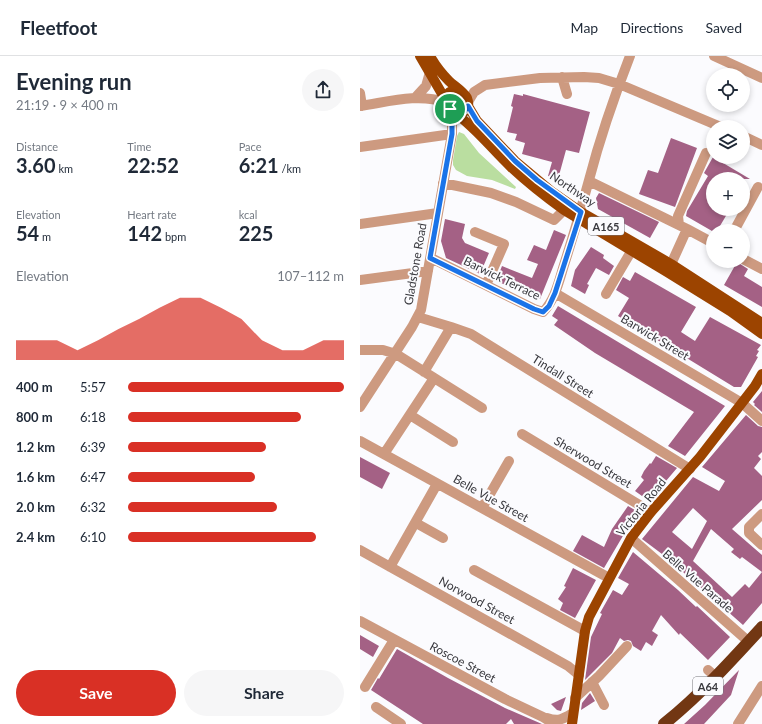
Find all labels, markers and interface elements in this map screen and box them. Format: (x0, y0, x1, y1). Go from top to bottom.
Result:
text: Fleetfoot (20, 16, 97, 39)
text: Map (571, 19, 598, 36)
text: Directions (620, 19, 683, 36)
text: Saved (705, 19, 742, 36)
text: Evening run (16, 68, 132, 95)
map controls (706, 68, 750, 268)
button: locate (706, 68, 750, 112)
button: share (302, 69, 344, 111)
pin (433, 92, 467, 126)
text: 21:19 · 9 × 400 m (16, 97, 118, 113)
icon: arrive (439, 98, 461, 120)
button: layers (706, 120, 750, 164)
text: Distance (16, 140, 58, 153)
text: Time (127, 140, 151, 153)
text: Pace (239, 140, 262, 153)
text: 3.60 (16, 153, 56, 177)
text: 22:52 (127, 153, 179, 177)
text: 6:21 (239, 153, 279, 177)
text: km (56, 162, 73, 175)
text: /km (279, 162, 301, 175)
street label: Northway (547, 168, 600, 210)
button: + (706, 172, 750, 216)
text: Elevation (16, 208, 61, 221)
text: Heart rate (127, 208, 177, 221)
text: kcal (239, 208, 257, 221)
road number: A165 (588, 217, 624, 235)
text: 54 (16, 221, 39, 245)
text: 142 (127, 221, 162, 245)
text: 225 (239, 221, 273, 245)
street label: Gladstone Road (400, 222, 430, 306)
button: − (706, 224, 750, 268)
text: m (39, 230, 51, 243)
text: bpm (162, 230, 186, 243)
street label: Barwick Terrace (461, 253, 543, 303)
text: Elevation (16, 268, 69, 284)
text: 107–112 m (277, 268, 344, 284)
street label: Barwick Street (618, 311, 692, 364)
street label: Tindall Street (529, 351, 597, 401)
text: 400 m (16, 379, 53, 395)
text: 5:57 (80, 379, 106, 395)
text: 800 m (16, 409, 53, 425)
text: 6:18 (80, 409, 106, 425)
street label: Sherwood Street (551, 433, 635, 491)
text: 1.2 km (16, 439, 55, 455)
text: 6:39 (80, 439, 106, 455)
text: 1.6 km (16, 469, 55, 485)
text: 6:47 (80, 469, 106, 485)
street label: Belle Vue Street (451, 471, 532, 525)
street label: Victoria Road (613, 475, 669, 539)
text: 2.0 km (16, 499, 55, 515)
text: 6:32 (80, 499, 106, 515)
text: 2.4 km (16, 529, 55, 545)
text: 6:10 (80, 529, 106, 545)
street label: Belle Vue Parade (660, 546, 736, 616)
street label: Norwood Street (436, 573, 518, 627)
street label: Roscoe Street (427, 638, 499, 686)
button: Save (16, 670, 176, 716)
button: Share (184, 670, 344, 716)
road number: A64 (693, 677, 723, 695)

